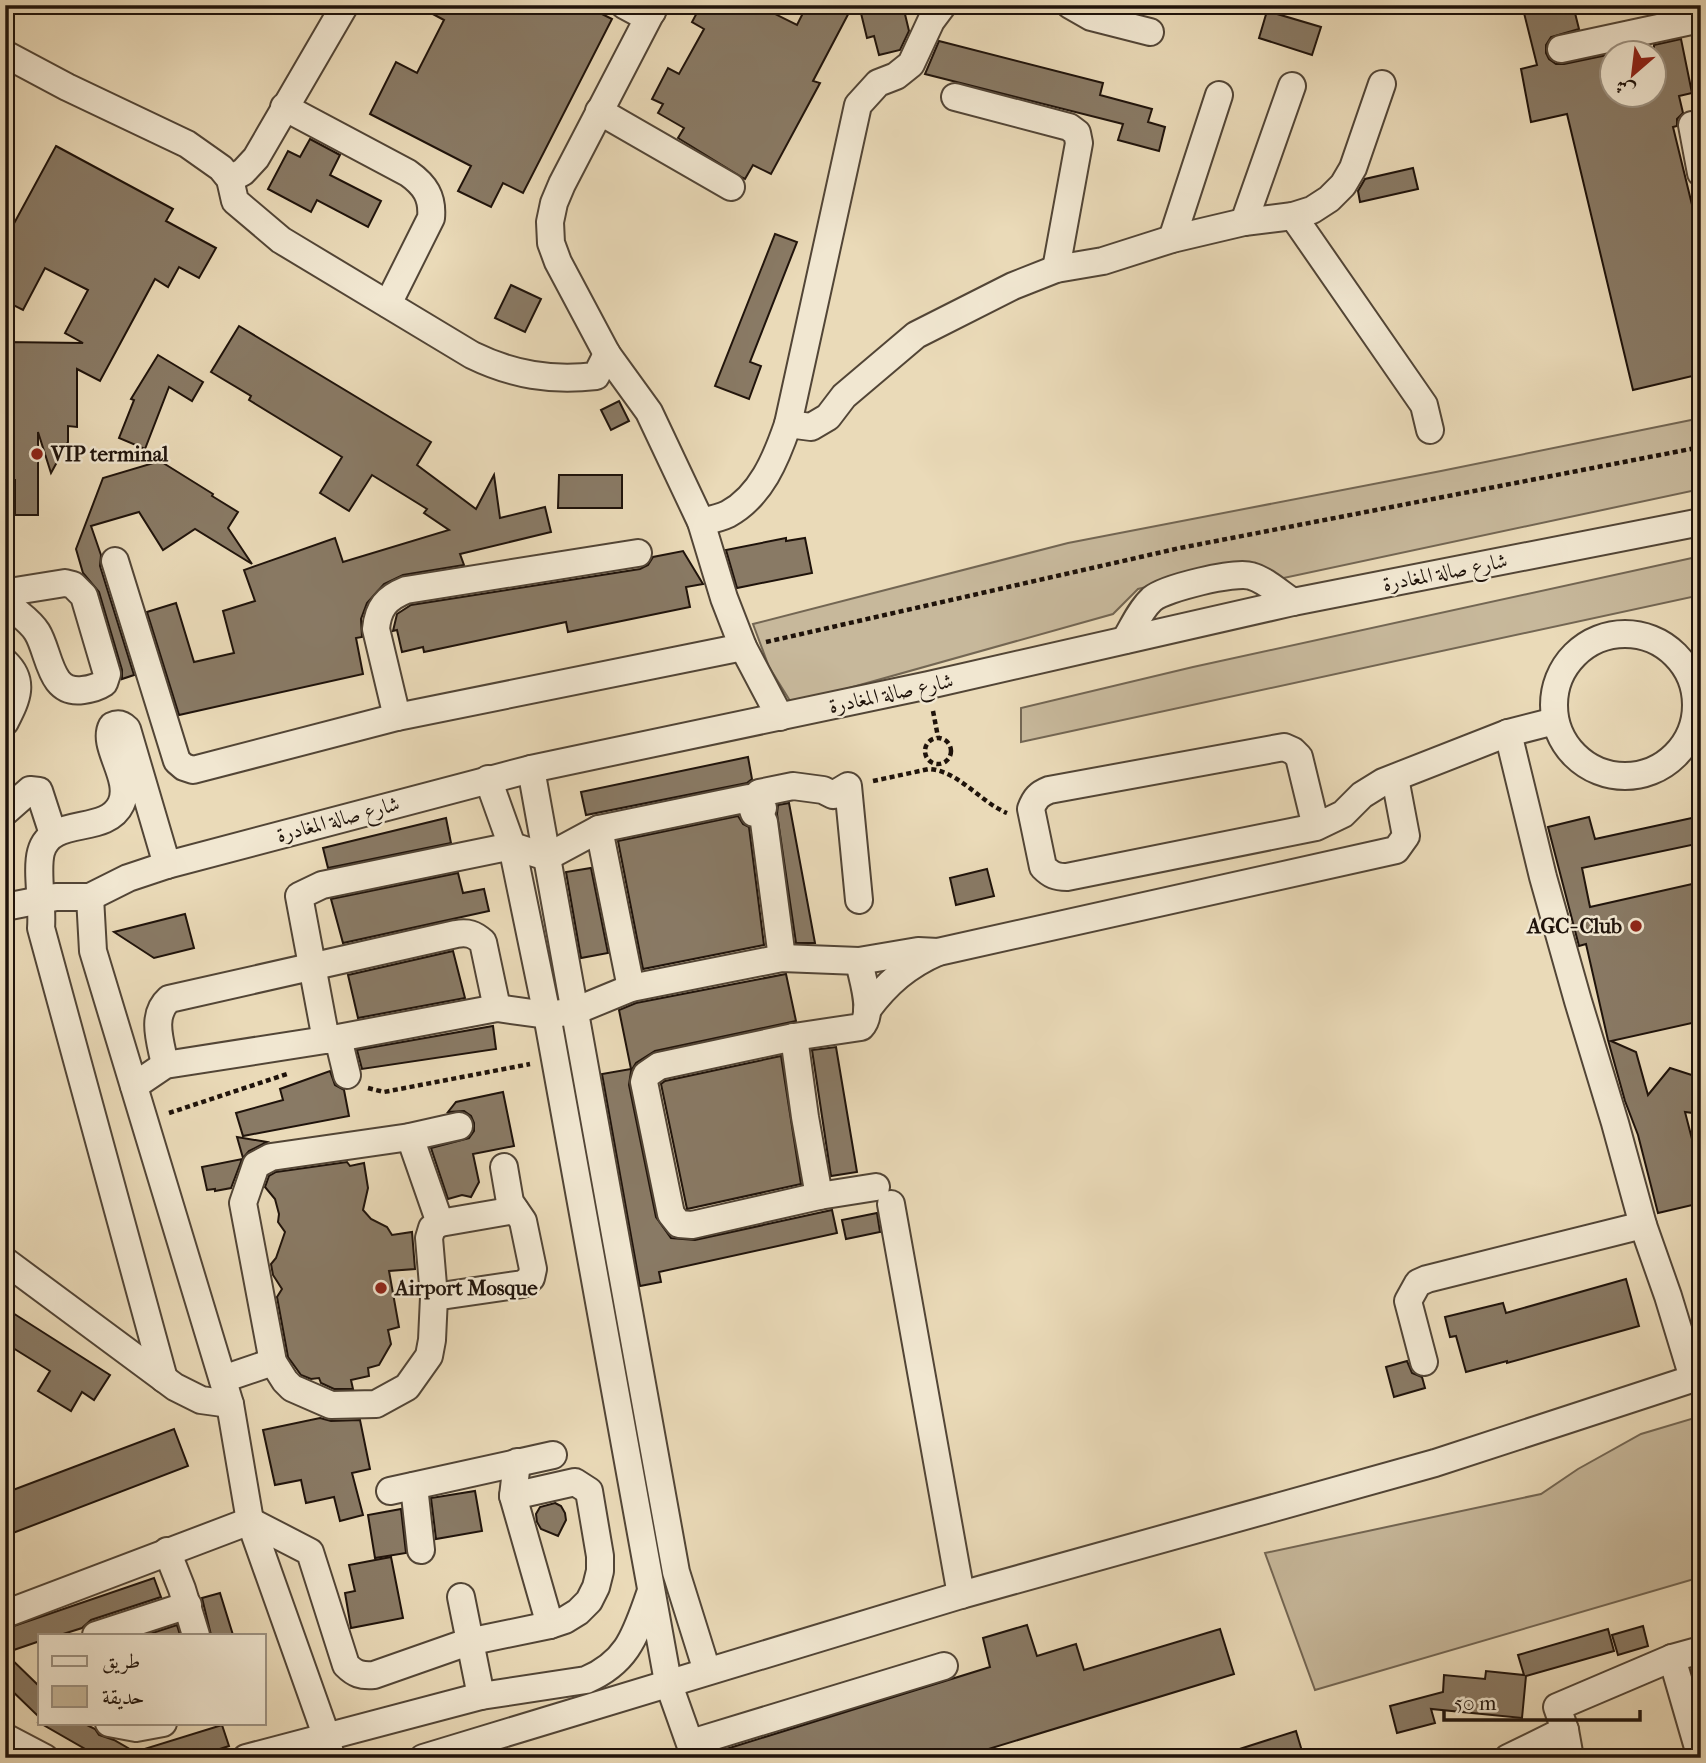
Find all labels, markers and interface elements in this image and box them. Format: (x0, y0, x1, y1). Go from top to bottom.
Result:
north arrow (1598, 38, 1668, 108)
text: ش (1612, 74, 1639, 102)
place label: VIP terminal (50, 442, 168, 466)
marker: VIP terminal (29, 446, 45, 462)
street label: شارع صالة المغادرة (1381, 548, 1511, 602)
street label: شارع صالة المغادرة (827, 668, 957, 724)
street label: شارع صالة المغادرة (274, 791, 404, 853)
place label: AGC- Club (1525, 914, 1622, 938)
marker: AGC- Club (1628, 918, 1644, 934)
place label: Airport Mosque (393, 1276, 538, 1300)
marker: Airport Mosque (373, 1280, 389, 1296)
legend (38, 1634, 266, 1724)
text: طريق (102, 1649, 140, 1674)
scale bar (1444, 1679, 1640, 1723)
text: حديقة (102, 1685, 145, 1710)
text: 50 m (1454, 1691, 1497, 1715)

